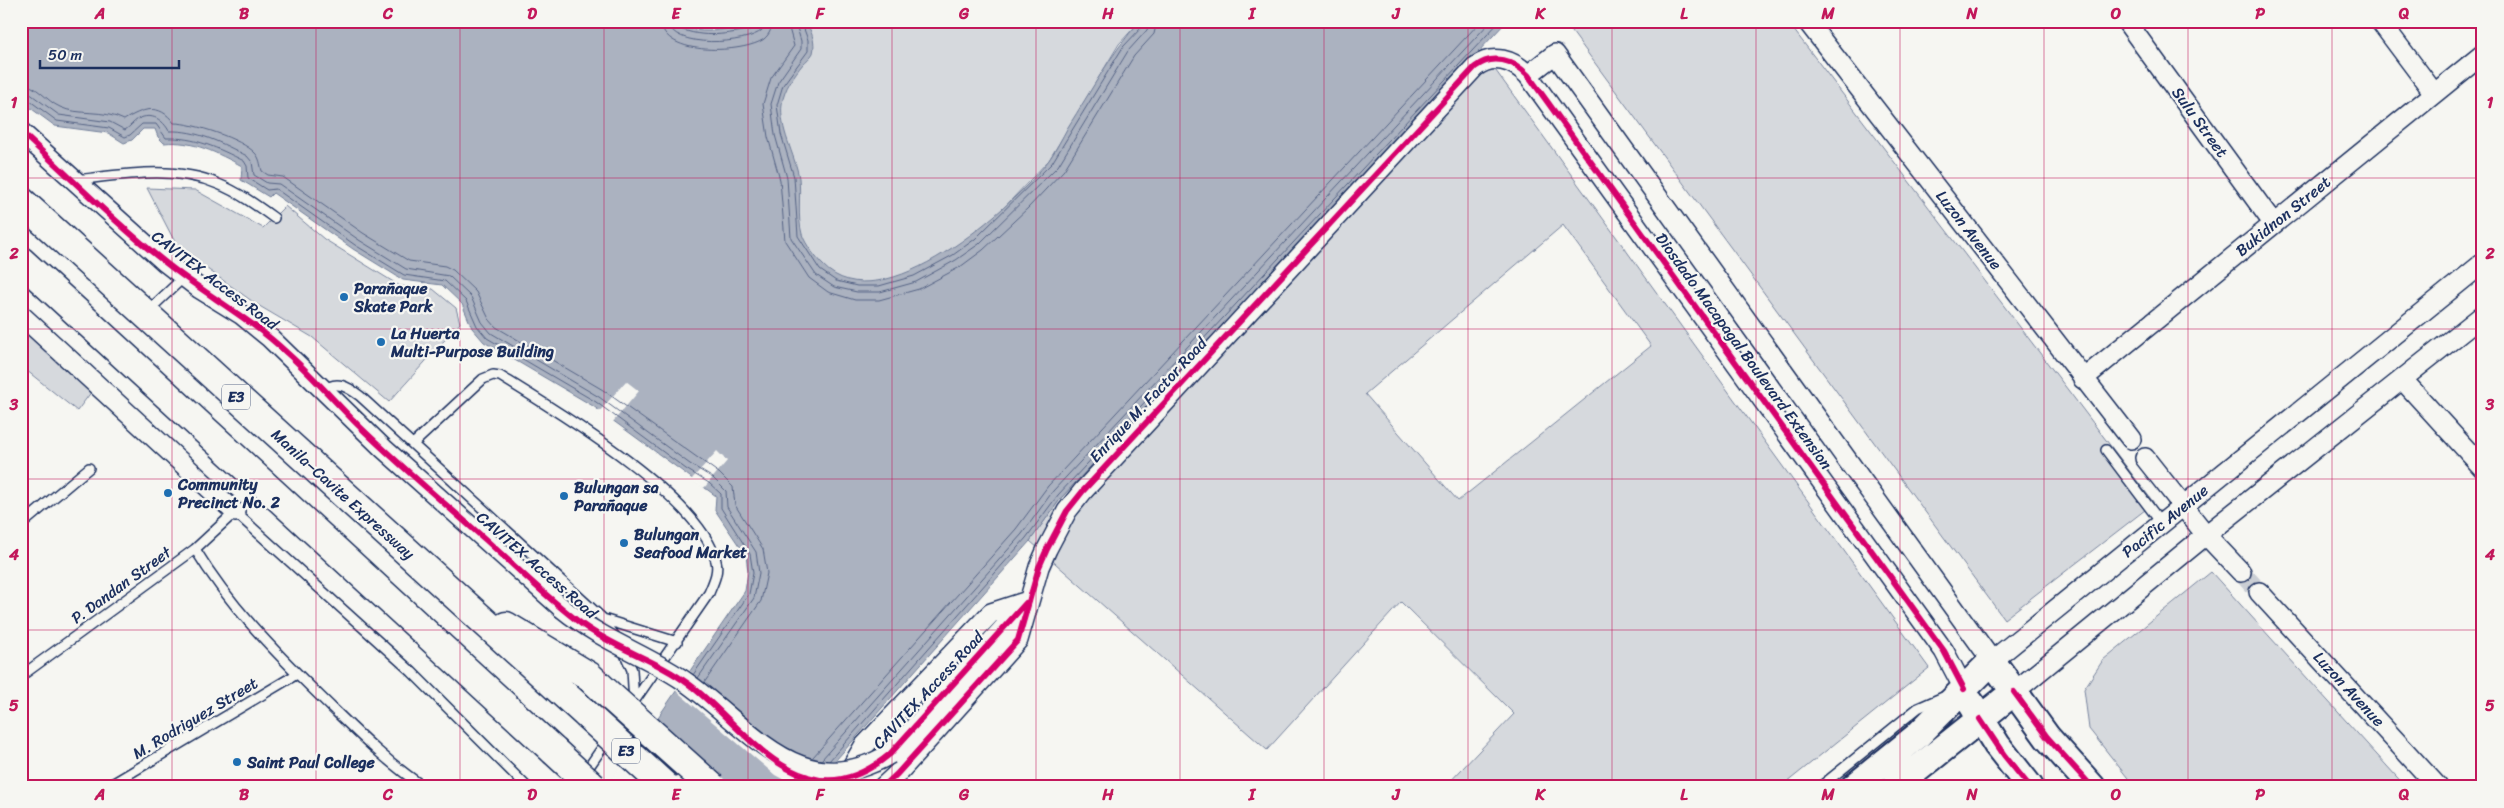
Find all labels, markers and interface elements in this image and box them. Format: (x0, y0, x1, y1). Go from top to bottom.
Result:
text: A (94, 0, 105, 28)
text: B (239, 0, 250, 28)
text: C (382, 0, 394, 28)
text: D (527, 0, 537, 28)
text: E (672, 0, 682, 28)
text: F (815, 0, 826, 28)
text: G (958, 0, 970, 28)
text: H (1101, 0, 1114, 28)
text: I (1248, 0, 1257, 28)
text: J (1391, 0, 1401, 28)
text: K (1534, 0, 1546, 28)
text: L (1680, 0, 1688, 28)
text: M (1820, 0, 1835, 28)
text: N (1965, 0, 1978, 28)
text: O (2110, 0, 2122, 28)
text: P (2255, 0, 2265, 28)
text: Q (2398, 0, 2410, 28)
scale bar (40, 38, 179, 70)
text: 50 m (48, 42, 83, 68)
street label: Sulu Street (2164, 80, 2236, 164)
text: 1 (11, 88, 18, 117)
text: 1 (2487, 88, 2494, 117)
street label: Bukidnon Street (2229, 168, 2337, 264)
street label: Luzon Avenue (1928, 183, 2010, 277)
street label: CAVITEX Access Road (145, 222, 286, 339)
street label: Diosdado Macapagal Boulevard Extension (1648, 226, 1840, 476)
text: 2 (8, 239, 19, 268)
text: 2 (2484, 239, 2495, 268)
place label: Parañaque Skate Park (353, 274, 433, 321)
marker: Parañaque Skate Park (338, 291, 350, 303)
place label: La Huerta Multi-Purpose Building (390, 319, 554, 366)
street label: Enrique M. Factor Road (1082, 329, 1215, 470)
marker: La Huerta Multi-Purpose Building (375, 336, 387, 348)
road number: E3 (222, 384, 250, 410)
text: 3 (9, 390, 19, 419)
text: 3 (2485, 390, 2495, 419)
street label: Manila–Cavite Expressway (264, 421, 422, 568)
place label: Community Precinct No. 2 (177, 470, 281, 517)
place label: Bulungan sa Parañaque (574, 473, 659, 520)
street label: Pacific Avenue (2115, 477, 2215, 565)
marker: Community Precinct No. 2 (162, 487, 174, 499)
marker: Bulungan sa Parañaque (558, 490, 570, 502)
street label: CAVITEX Access Road (470, 504, 606, 627)
place label: Bulungan Seafood Market (633, 520, 747, 567)
marker: Bulungan Seafood Market (618, 537, 630, 549)
street label: P. Dandan Street (64, 538, 178, 632)
text: 4 (8, 540, 19, 569)
text: 4 (2484, 540, 2495, 569)
street label: CAVITEX Access Road (865, 623, 992, 756)
street label: Luzon Avenue (2306, 644, 2392, 734)
street label: M. Rodriguez Street (126, 669, 264, 767)
text: 5 (9, 691, 19, 720)
text: 5 (2485, 691, 2495, 720)
road number: E3 (612, 738, 640, 764)
place label: Saint Paul College (246, 748, 376, 777)
marker: Saint Paul College (231, 756, 243, 768)
text: A (94, 780, 105, 808)
text: B (239, 780, 250, 808)
text: C (382, 780, 394, 808)
text: D (527, 780, 537, 808)
text: E (672, 780, 682, 808)
text: F (815, 780, 826, 808)
text: G (958, 780, 970, 808)
text: H (1101, 780, 1114, 808)
text: I (1248, 780, 1257, 808)
text: J (1391, 780, 1401, 808)
text: K (1534, 780, 1546, 808)
text: L (1680, 780, 1688, 808)
text: M (1820, 780, 1835, 808)
text: N (1965, 780, 1978, 808)
text: O (2110, 780, 2122, 808)
text: P (2255, 780, 2265, 808)
text: Q (2398, 780, 2410, 808)

